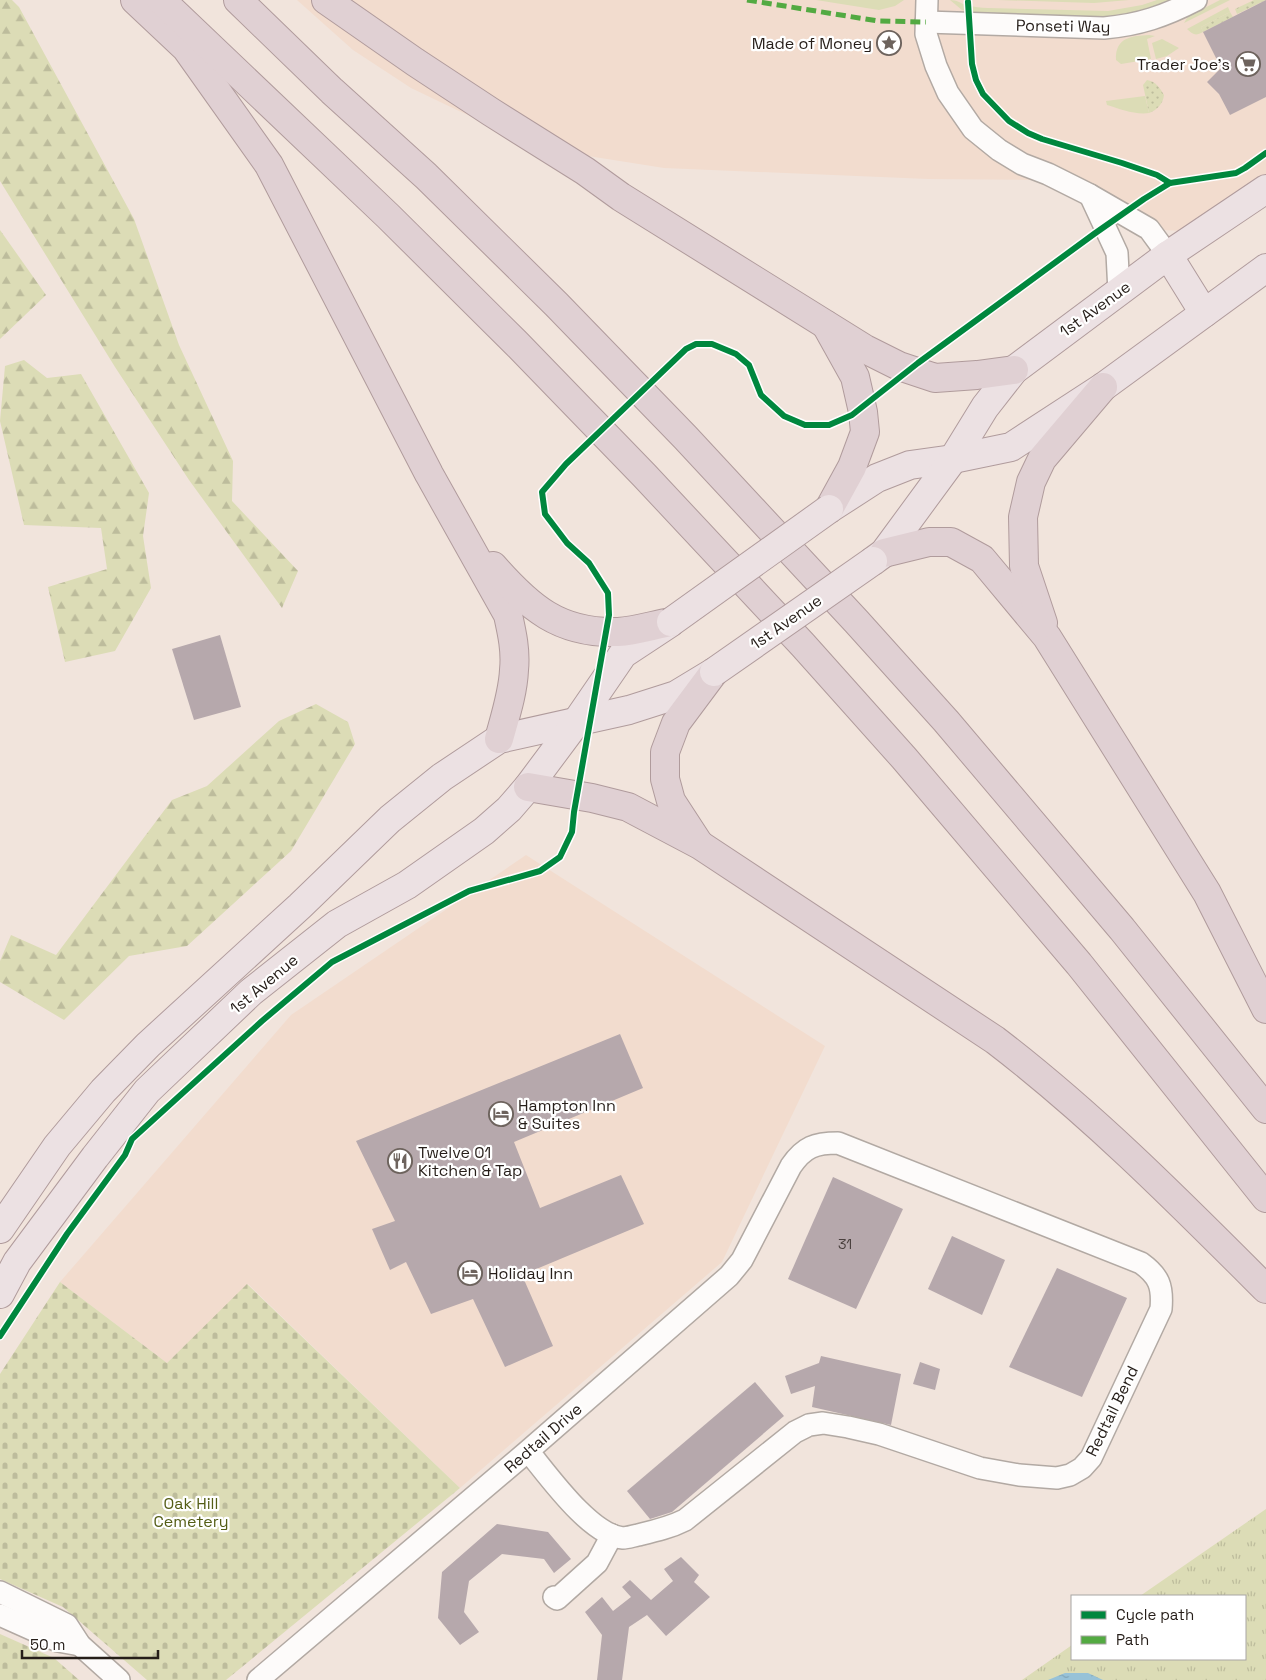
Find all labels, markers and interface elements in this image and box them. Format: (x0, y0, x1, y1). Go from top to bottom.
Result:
street label: Ponseti Way (1016, 15, 1110, 37)
place icon: Made of Money (876, 30, 902, 56)
place label: Made of Money (752, 33, 872, 54)
supermarket icon: Trader Joe's (1235, 51, 1261, 77)
place label: Trader Joe's (1137, 54, 1230, 75)
street label: 1st Avenue (1055, 276, 1135, 342)
street label: 1st Avenue (746, 590, 826, 654)
street label: 1st Avenue (226, 949, 302, 1019)
place label: Hampton Inn & Suites (518, 1095, 616, 1134)
hotel icon: Hampton Inn & Suites (488, 1101, 514, 1127)
place label: Twelve 01 Kitchen & Tap (418, 1142, 522, 1181)
restaurant icon: Twelve 01 Kitchen & Tap (387, 1148, 413, 1174)
house number: 31 (838, 1235, 852, 1253)
hotel icon: Holiday Inn (457, 1260, 483, 1286)
place label: Holiday Inn (488, 1263, 573, 1284)
street label: Redtail Bend (1081, 1362, 1143, 1460)
street label: Redtail Drive (500, 1398, 586, 1478)
park label: Oak Hill Cemetery (153, 1493, 229, 1532)
legend (1071, 1595, 1246, 1660)
text: Cycle path (1116, 1605, 1194, 1624)
scale bar (22, 1628, 159, 1660)
text: Path (1116, 1630, 1149, 1649)
text: 50 m (30, 1635, 65, 1654)

